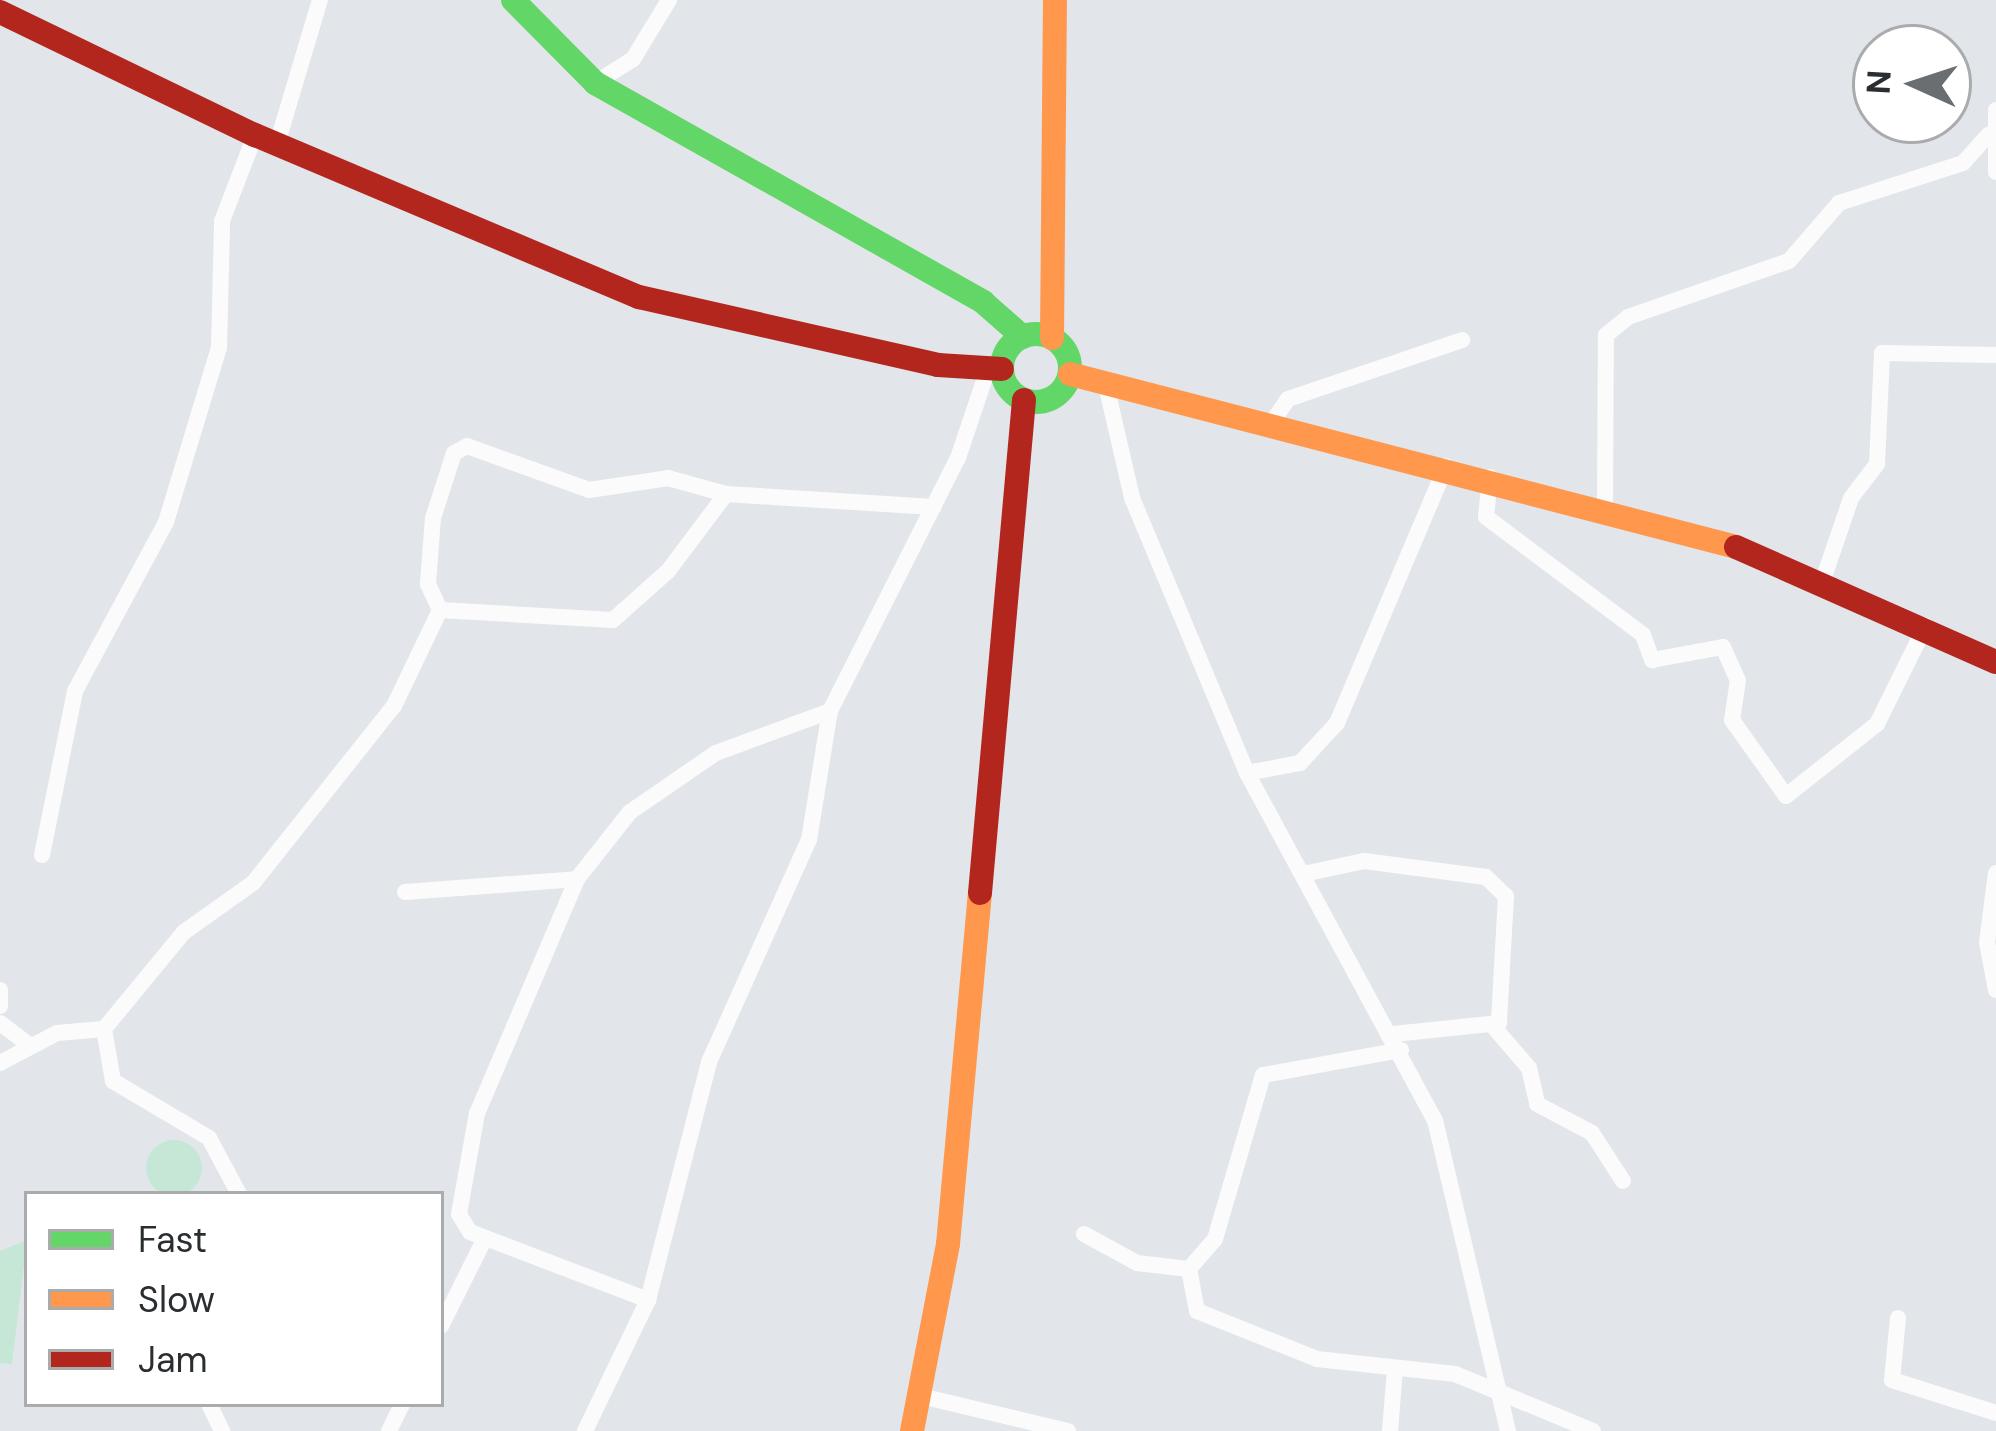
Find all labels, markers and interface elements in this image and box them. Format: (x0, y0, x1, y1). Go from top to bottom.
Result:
north arrow (1852, 24, 1972, 144)
text: N (1856, 69, 1901, 95)
legend (24, 1191, 444, 1407)
text: Fast (138, 1216, 207, 1263)
text: Slow (138, 1276, 215, 1323)
text: Jam (138, 1336, 208, 1383)

